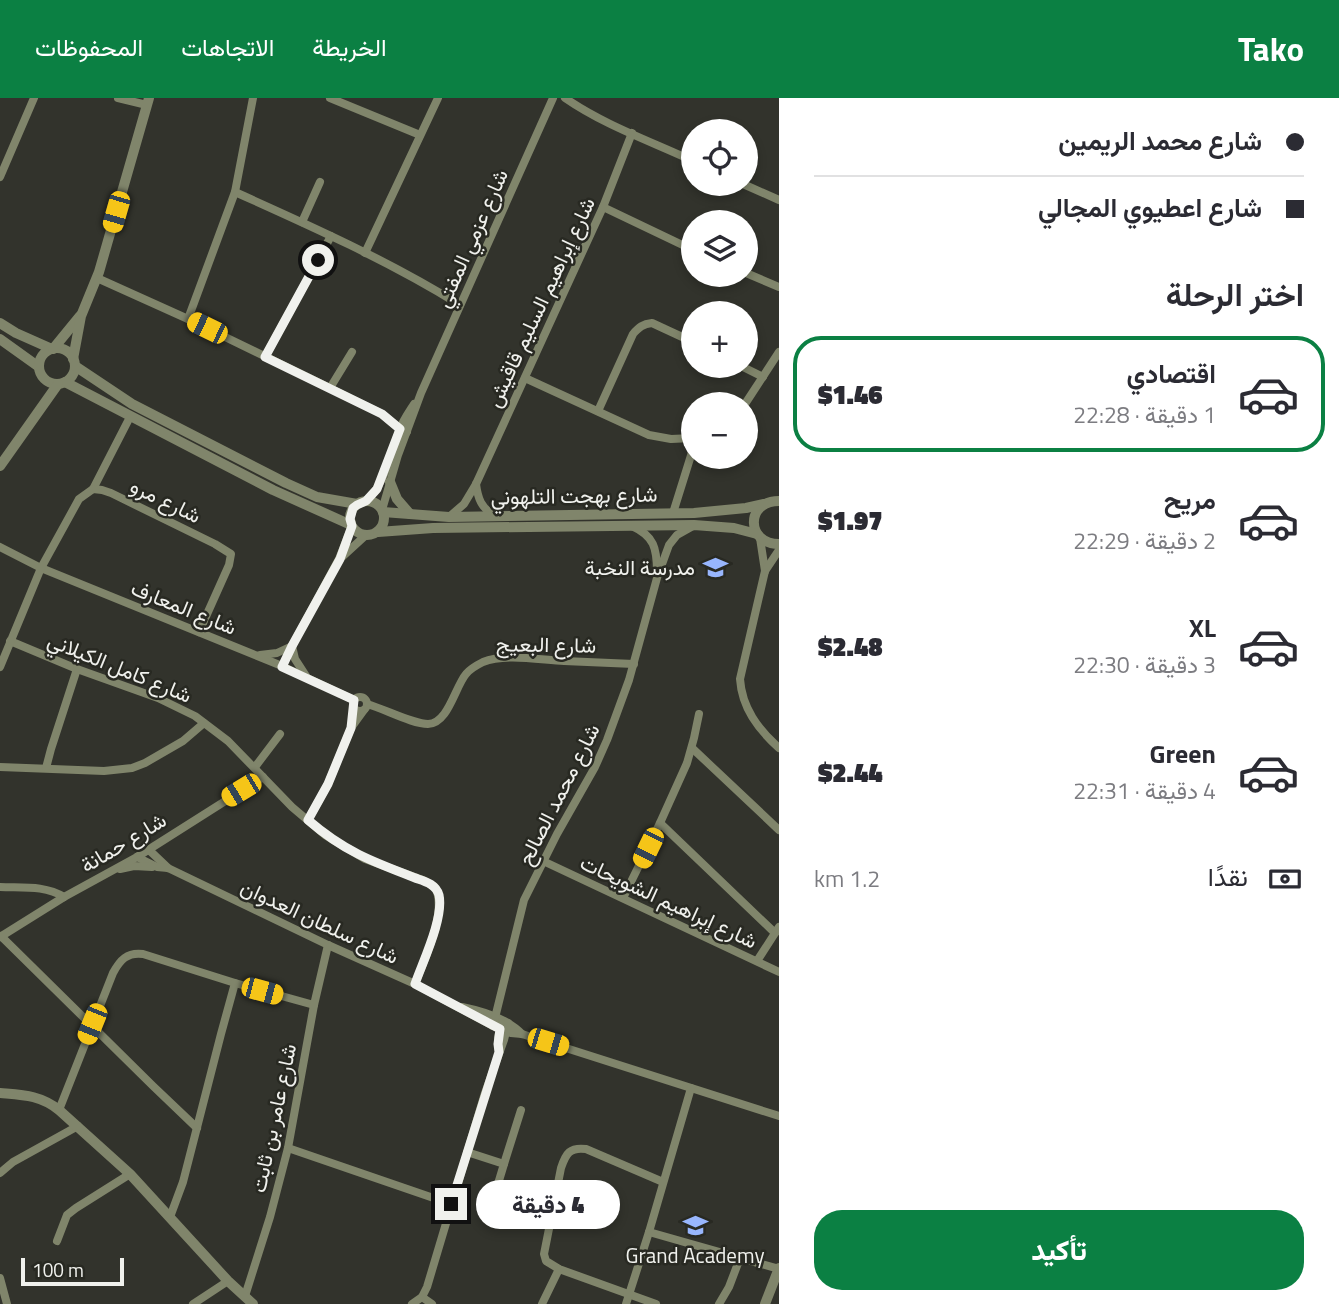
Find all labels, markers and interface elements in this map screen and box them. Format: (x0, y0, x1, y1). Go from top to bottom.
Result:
text: Tako (1238, 24, 1304, 74)
text: المحفوظات (35, 29, 143, 65)
text: الاتجاهات (181, 29, 274, 65)
text: الخريطة (312, 29, 387, 65)
map controls (681, 119, 758, 469)
button: locate (681, 119, 758, 196)
text: شارع محمد الريمين (1058, 121, 1262, 160)
street label: شارع عزمي المفتي (426, 164, 518, 313)
text: شارع اعطيوي المجالي (1038, 188, 1262, 227)
car (101, 189, 132, 235)
street label: شارع إبراهيم السليم قاقيش (477, 192, 603, 412)
button: layers (681, 210, 758, 287)
route start (302, 244, 334, 276)
text: اختر الرحلة (1166, 270, 1304, 318)
button: + (681, 301, 758, 378)
car (184, 309, 231, 347)
text: اقتصادي (1127, 354, 1216, 393)
icon: car (1237, 363, 1300, 426)
text: $1.46 (818, 375, 883, 414)
button: − (681, 392, 758, 469)
text: 1 دقيقة · 22:28 (1073, 397, 1216, 432)
street label: شارع مرو (125, 469, 207, 531)
street label: شارع بهجت التلهوني (490, 478, 658, 514)
text: مريح (1164, 480, 1216, 519)
icon: car (1237, 489, 1300, 552)
text: $1.97 (818, 501, 883, 540)
text: 2 دقيقة · 22:29 (1073, 523, 1216, 558)
place label: مدرسة النخبة (585, 551, 695, 583)
school or university icon: مدرسة النخبة (701, 553, 729, 581)
street label: شارع المعارف (126, 571, 242, 643)
text: XL (1189, 608, 1216, 647)
icon: car (1237, 615, 1300, 678)
street label: شارع كامل الكيلاني (42, 623, 197, 712)
street label: شارع البعيج (496, 627, 596, 661)
text: $2.48 (818, 627, 883, 666)
text: 3 دقيقة · 22:30 (1073, 647, 1216, 682)
street label: شارع محمد الصالح (509, 718, 607, 870)
text: Green (1150, 734, 1216, 773)
icon: car (1237, 741, 1300, 804)
text: $2.44 (818, 753, 883, 792)
car (218, 770, 265, 810)
text: 4 دقيقة · 22:31 (1073, 773, 1216, 808)
street label: شارع حمانة (74, 804, 172, 880)
car (630, 825, 667, 871)
street label: شارع إبراهيم الشويحات (575, 846, 763, 956)
text: نقدًا (1208, 857, 1248, 896)
icon: cash (1266, 860, 1304, 898)
text: 1.2 km (814, 861, 880, 896)
street label: شارع سلطان العدوان (236, 870, 404, 972)
car (239, 975, 286, 1007)
car (75, 1001, 110, 1047)
car (525, 1026, 572, 1058)
street label: شارع عامر بن ثابت (242, 1041, 304, 1195)
callout: 4 دقيقة (476, 1180, 619, 1228)
text: 4 دقيقة (512, 1187, 584, 1222)
route end (435, 1188, 467, 1220)
button: تأكيد (814, 1210, 1304, 1290)
school or university icon: Grand Academy (681, 1212, 709, 1240)
place label: Grand Academy (625, 1239, 765, 1271)
scale bar (21, 1255, 124, 1287)
text: 100 m (32, 1255, 84, 1284)

